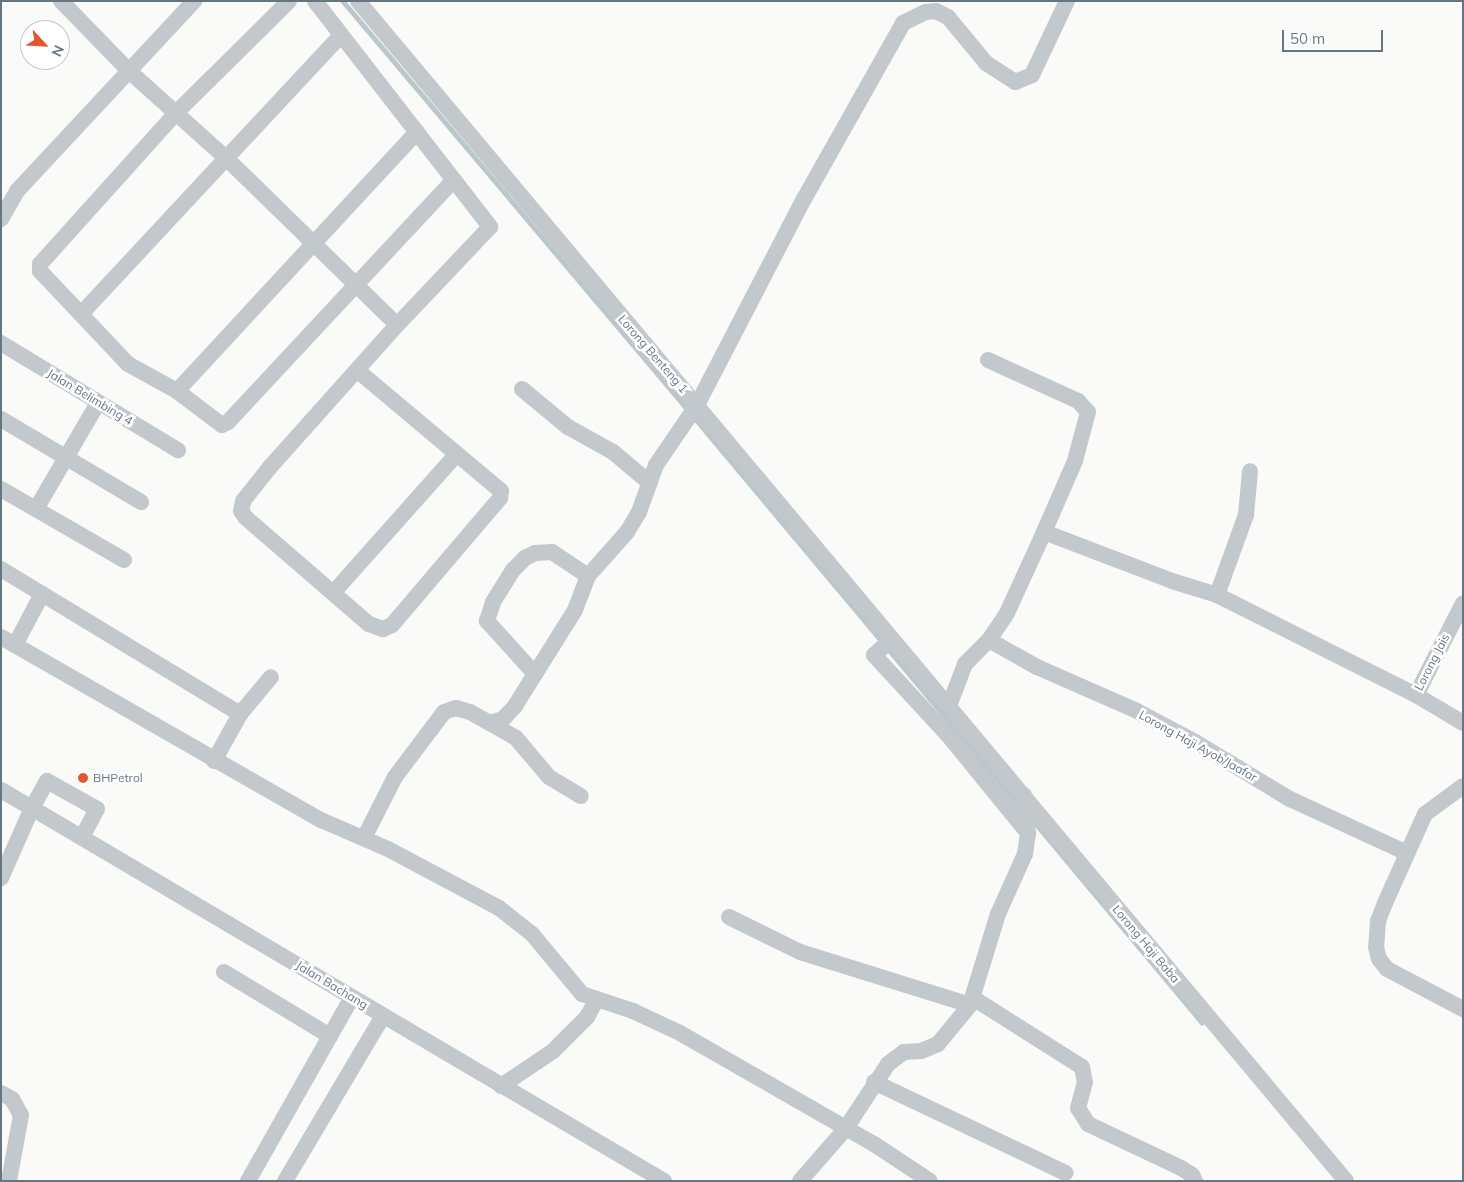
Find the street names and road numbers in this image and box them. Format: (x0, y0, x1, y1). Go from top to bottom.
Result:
street label: Lorong Benteng 1 (615, 312, 691, 396)
street label: Jalan Belimbing 4 (45, 366, 135, 428)
street label: Lorong Jais (1412, 631, 1452, 693)
street label: Lorong Haji Ayob/Jaafar (1136, 708, 1260, 784)
street label: Lorong Haji Baba (1109, 902, 1183, 986)
street label: Jalan Bachang (294, 958, 370, 1012)

